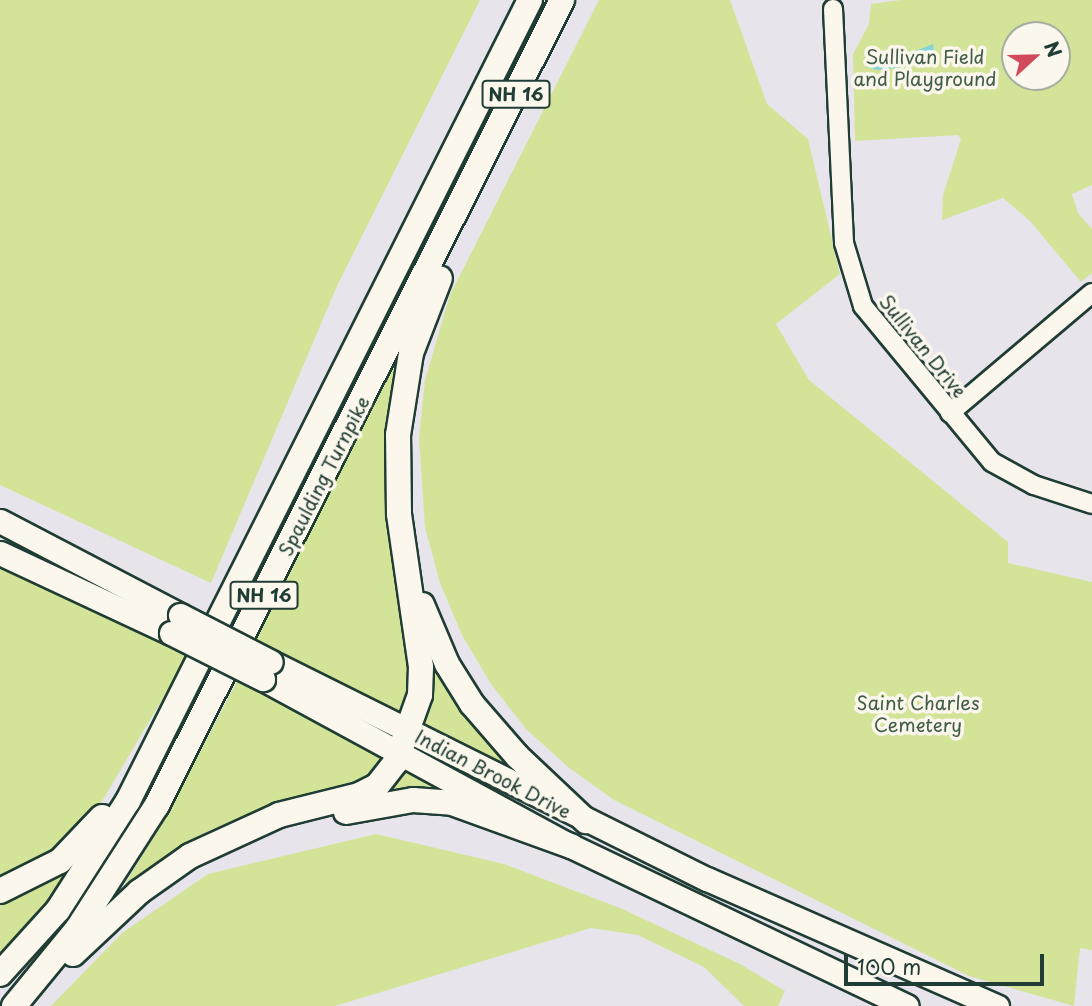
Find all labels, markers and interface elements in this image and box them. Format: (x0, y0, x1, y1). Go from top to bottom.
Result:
north arrow (1001, 21, 1071, 91)
text: N (1038, 37, 1069, 61)
park label: Sullivan Field and Playground (853, 46, 997, 90)
road number: NH 16 (481, 80, 551, 108)
street label: Sullivan Drive (874, 290, 972, 402)
street label: Spaulding Turnpike (274, 392, 374, 560)
road number: NH 16 (229, 580, 299, 610)
park label: Saint Charles Cemetery (856, 692, 980, 736)
street label: Indian Brook Drive (410, 724, 576, 824)
scale bar (847, 940, 1046, 984)
text: 100 m (857, 950, 921, 982)

